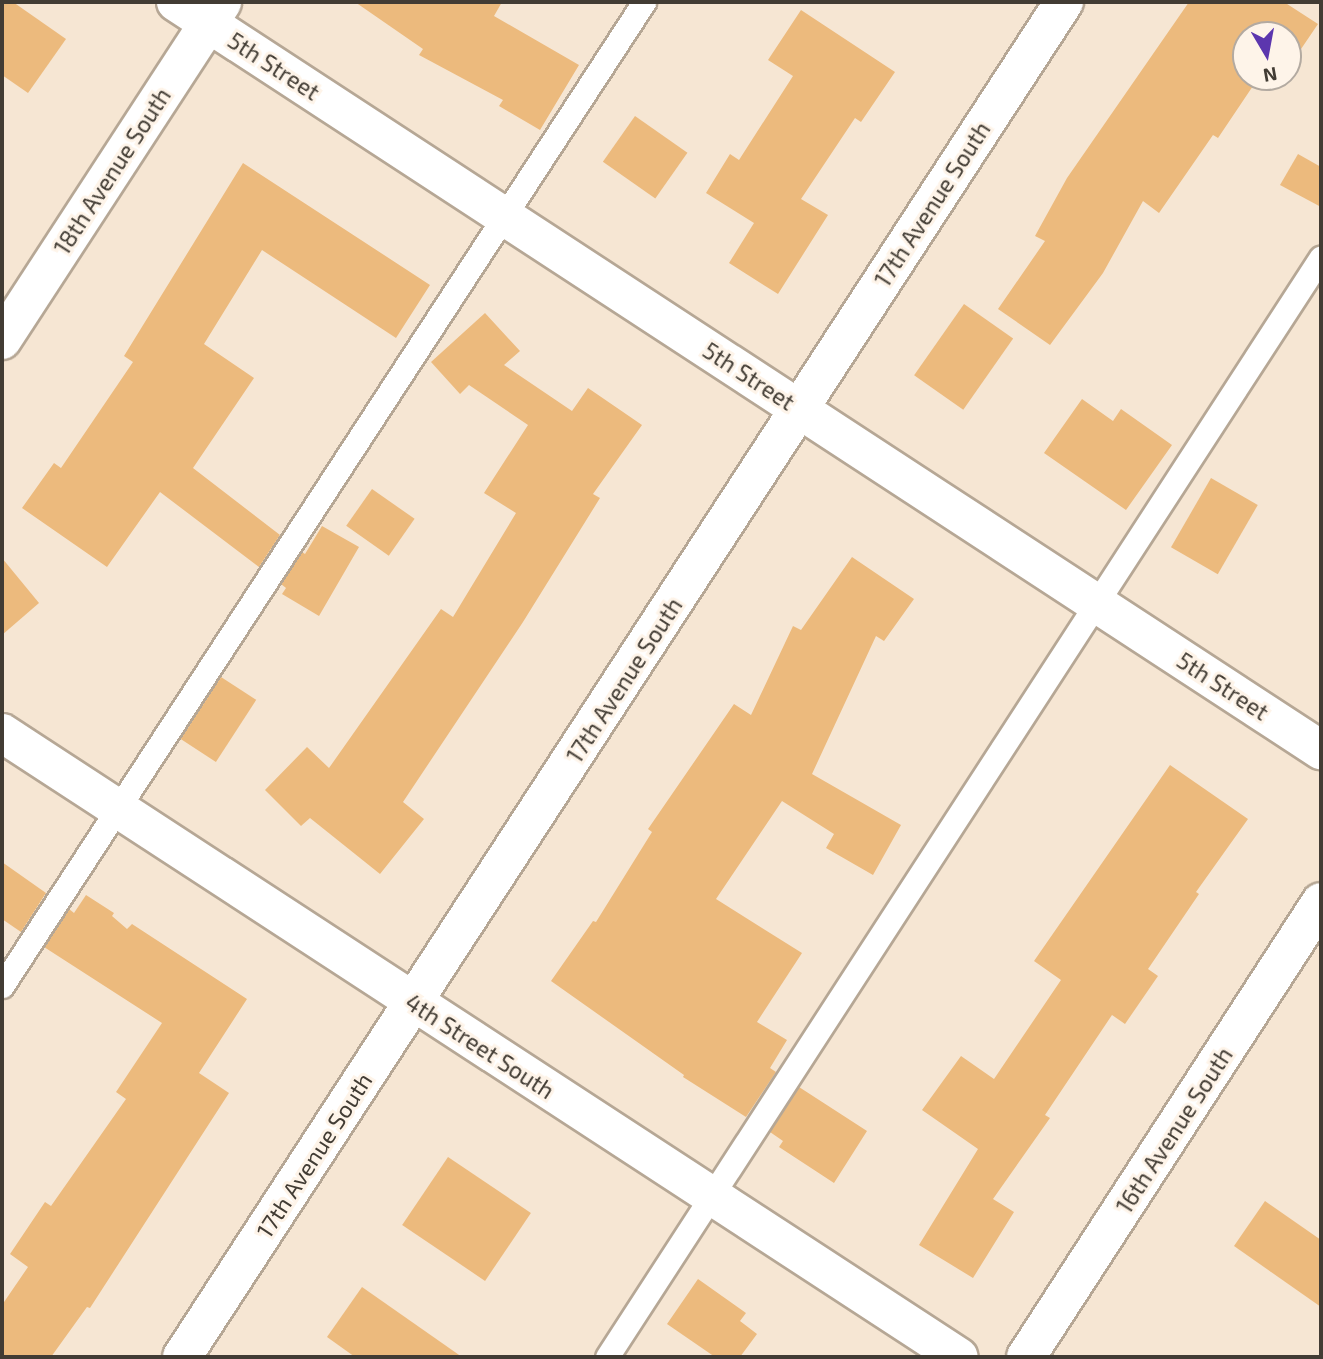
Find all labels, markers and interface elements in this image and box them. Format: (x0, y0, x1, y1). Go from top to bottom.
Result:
north arrow (1232, 21, 1302, 91)
street label: 5th Street (223, 26, 325, 106)
text: N (1262, 63, 1279, 88)
street label: 18th Avenue South (48, 82, 176, 260)
street label: 17th Avenue South (868, 116, 996, 292)
street label: 5th Street (698, 336, 800, 416)
street label: 17th Avenue South (560, 592, 688, 768)
street label: 5th Street (1172, 646, 1274, 726)
street label: 4th Street South (401, 988, 559, 1104)
street label: 16th Avenue South (1110, 1042, 1238, 1218)
street label: 17th Avenue South (250, 1067, 378, 1243)

